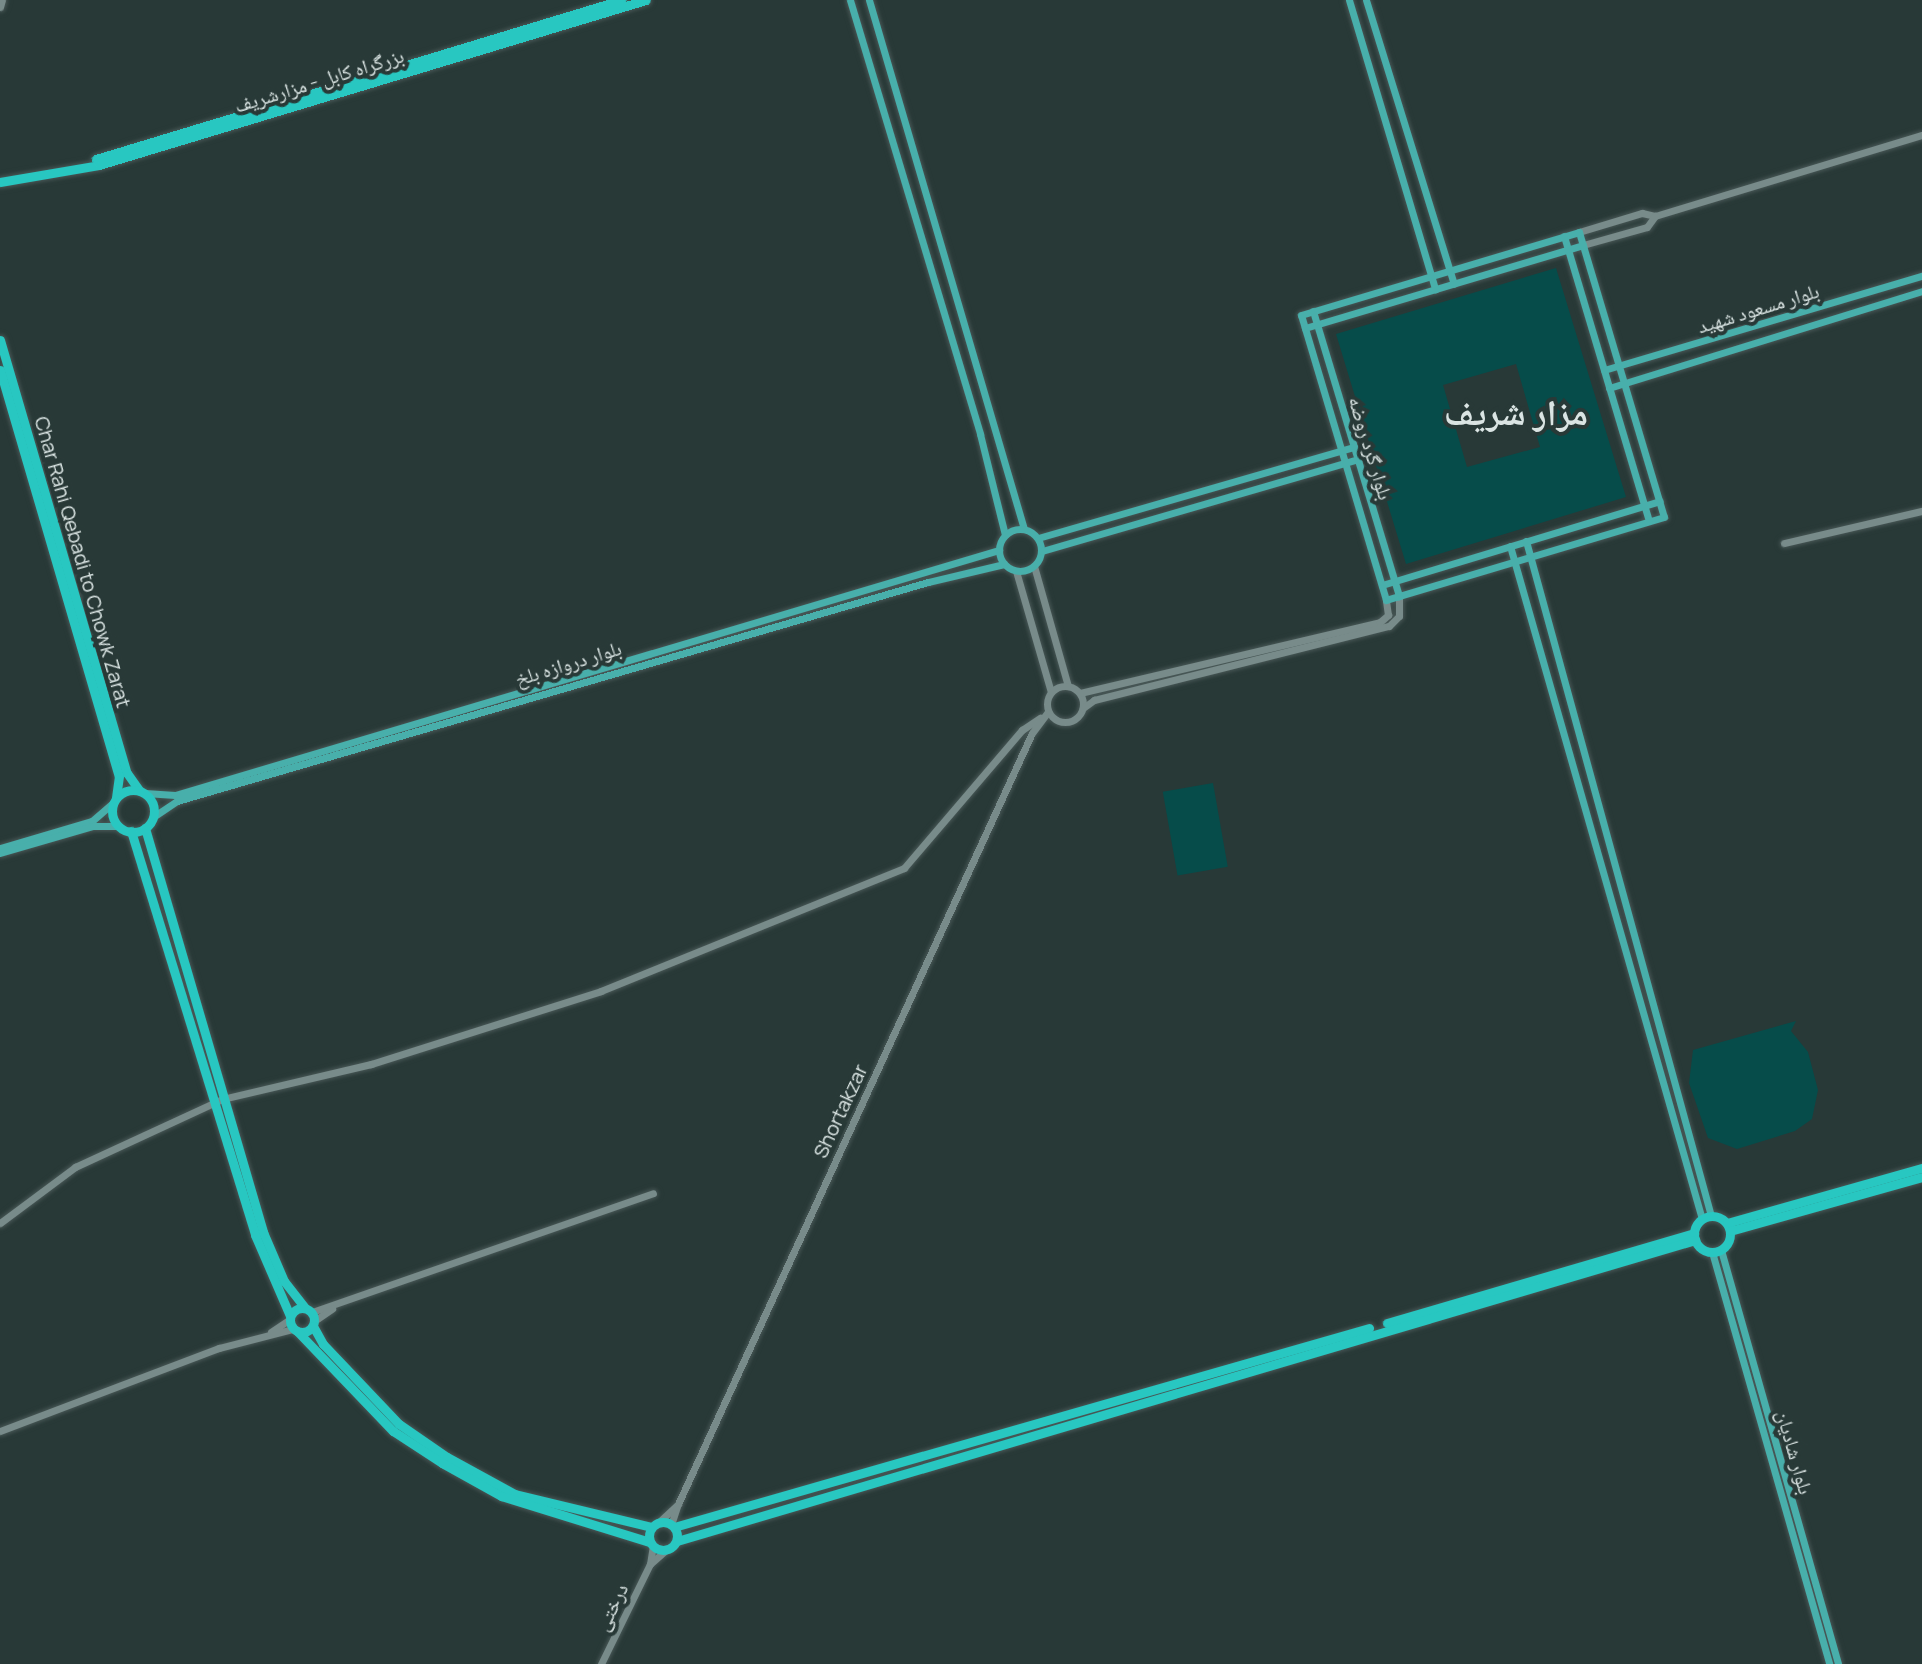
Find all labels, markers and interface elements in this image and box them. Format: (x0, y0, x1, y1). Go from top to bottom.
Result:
street label: بزرگراه کابل - مزارشریف (231, 43, 407, 117)
street label: بلوار مسعود شهید (1694, 278, 1822, 338)
district label: مزار شريف (1444, 390, 1588, 434)
street label: بلوار گرد روضه (1344, 393, 1398, 503)
street label: Char Rahi Qebadi to Chowk Zarat (30, 414, 136, 710)
street label: بلوار دروازه بلخ (512, 635, 624, 691)
street label: Shortakzar (808, 1060, 872, 1162)
street label: بلوار شادیان (1772, 1407, 1818, 1497)
street label: درختی (589, 1579, 633, 1635)

